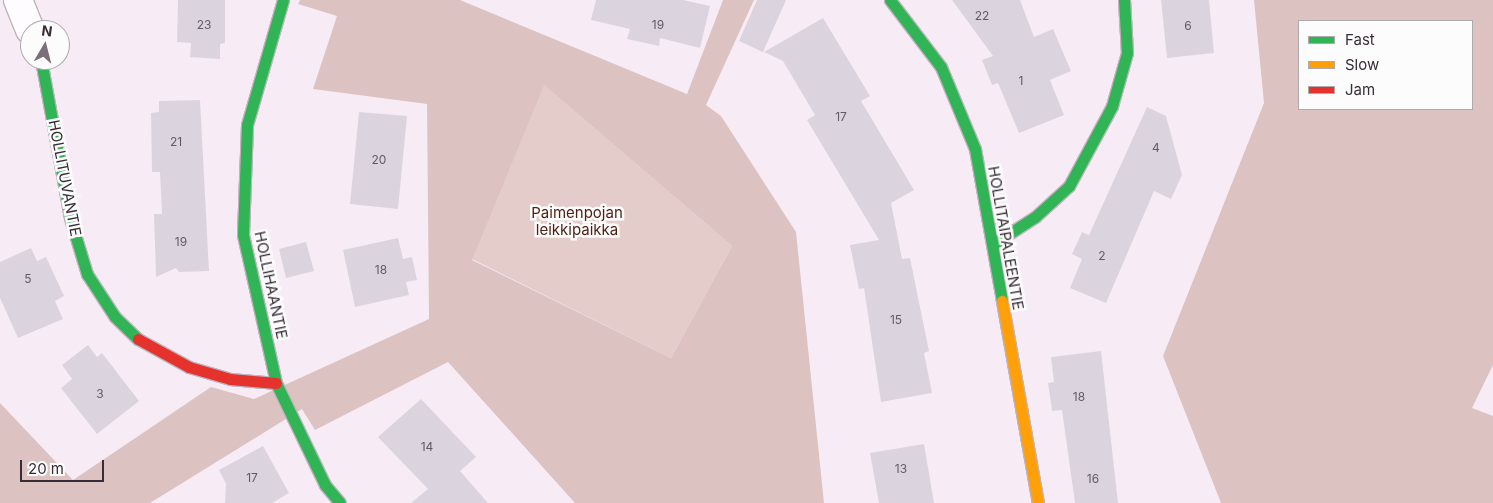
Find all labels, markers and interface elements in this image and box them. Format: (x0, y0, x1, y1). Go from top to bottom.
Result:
house number: 22 (975, 9, 989, 23)
house number: 23 (197, 18, 211, 32)
house number: 19 (652, 18, 664, 32)
house number: 6 (1184, 19, 1192, 33)
north arrow (20, 20, 70, 70)
legend (1298, 20, 1473, 110)
text: N (41, 21, 53, 40)
text: Fast (1345, 30, 1375, 49)
text: Slow (1345, 55, 1379, 74)
house number: 1 (1019, 74, 1023, 88)
text: Jam (1345, 80, 1375, 99)
house number: 17 (835, 110, 847, 124)
street label: HOLLITUVANTIE (45, 118, 85, 238)
house number: 21 (170, 135, 182, 149)
house number: 4 (1152, 141, 1160, 155)
house number: 20 (372, 153, 386, 167)
street label: HOLLITAIPALEENTIE (984, 165, 1028, 311)
park label: Paimenpojan leikkipaikka (531, 203, 623, 238)
street label: HOLLIHAANTIE (251, 229, 291, 341)
house number: 19 (175, 235, 187, 249)
house number: 2 (1098, 249, 1106, 263)
house number: 18 (375, 263, 387, 277)
house number: 5 (24, 272, 32, 286)
house number: 15 (890, 313, 902, 327)
house number: 3 (96, 387, 104, 401)
house number: 18 (1073, 390, 1085, 404)
house number: 14 (421, 440, 433, 454)
scale bar (22, 450, 106, 482)
text: 20 m (28, 459, 64, 478)
house number: 13 (895, 462, 907, 476)
house number: 17 (246, 471, 258, 485)
house number: 16 (1087, 472, 1099, 486)

